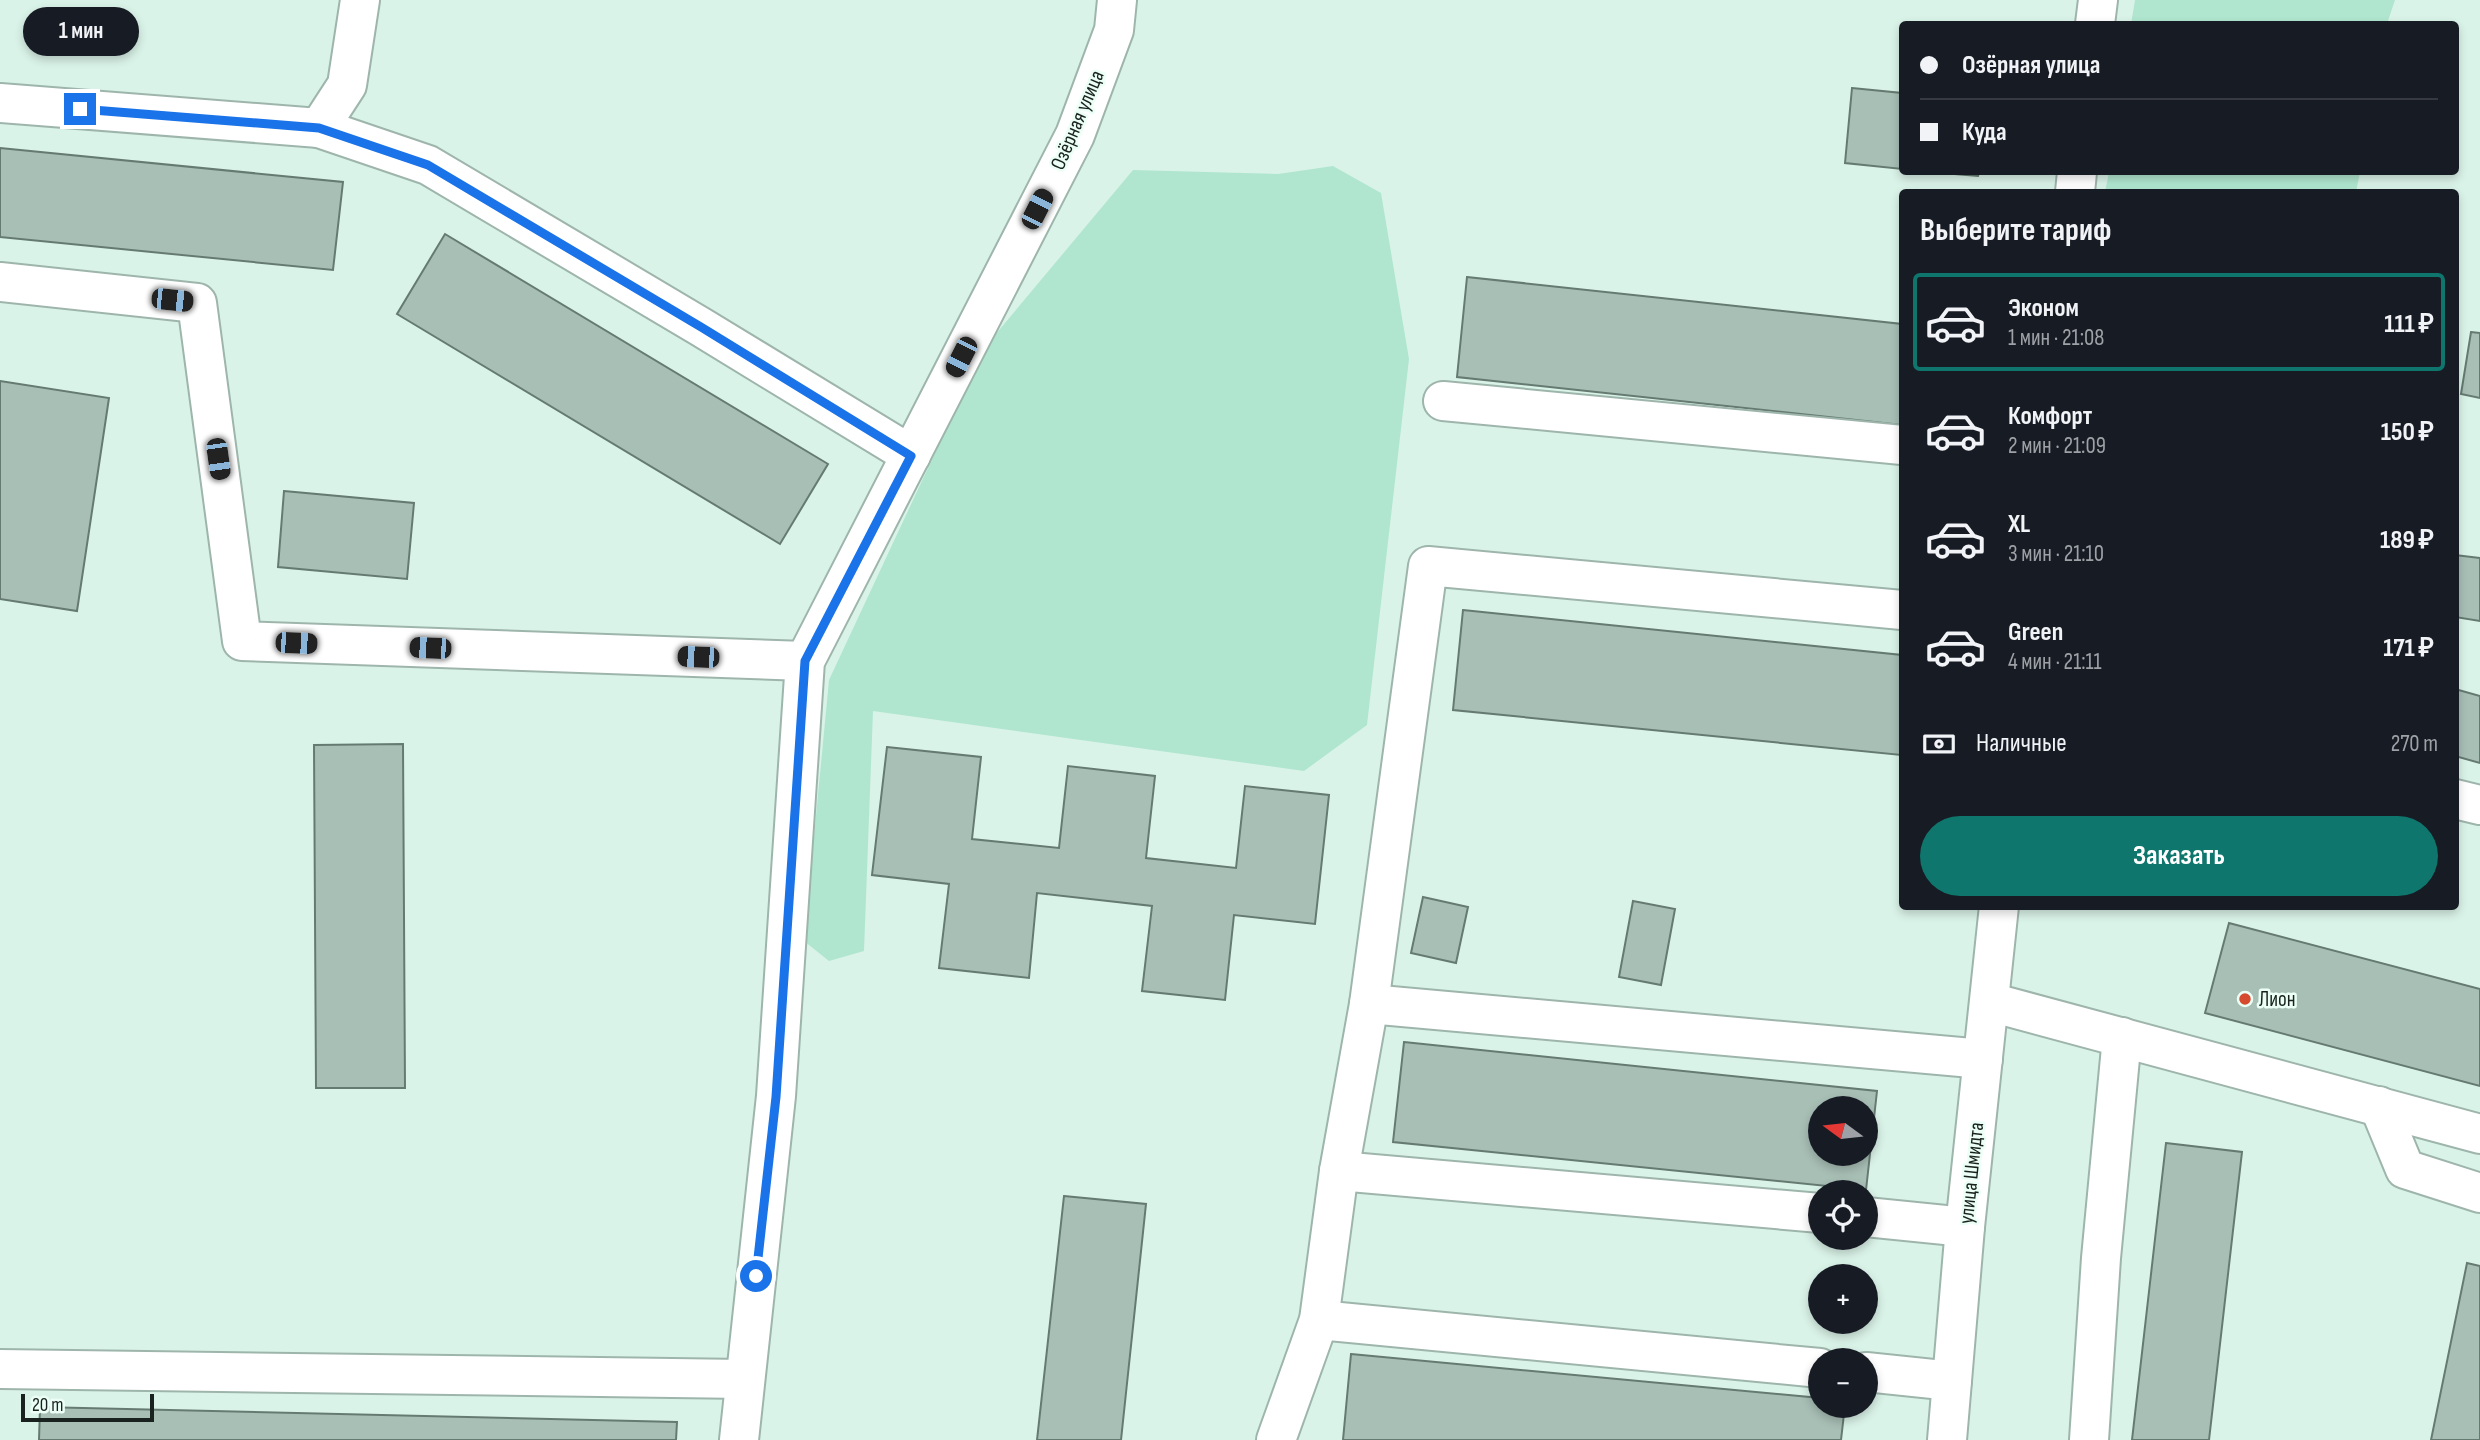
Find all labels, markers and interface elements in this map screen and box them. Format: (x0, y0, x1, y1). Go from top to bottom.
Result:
callout: 1 мин (22, 7, 138, 56)
text: 1 мин (59, 17, 103, 45)
text: Озёрная улица (1962, 50, 2101, 81)
street label: Озёрная улица (1045, 67, 1110, 174)
route end (64, 93, 96, 125)
text: Куда (1962, 117, 2007, 148)
car (1019, 186, 1056, 232)
text: Выберите тариф (1920, 211, 2111, 250)
car (151, 287, 194, 313)
icon: car (1924, 291, 1987, 354)
text: Эконом (2008, 293, 2079, 324)
text: 111 ₽ (2384, 309, 2434, 340)
text: 1 мин · 21:08 (2008, 324, 2104, 352)
car (943, 334, 980, 380)
icon: car (1924, 399, 1987, 462)
text: Комфорт (2008, 401, 2092, 432)
text: 150 ₽ (2381, 417, 2434, 448)
text: 2 мин · 21:09 (2008, 432, 2106, 460)
car (205, 437, 232, 481)
icon: car (1924, 507, 1987, 570)
text: XL (2008, 509, 2030, 540)
text: 189 ₽ (2380, 525, 2434, 556)
text: 3 мин · 21:10 (2008, 540, 2104, 568)
icon: car (1924, 615, 1987, 678)
text: Green (2008, 617, 2063, 648)
car (275, 632, 318, 654)
text: 171 ₽ (2383, 633, 2434, 664)
car (409, 637, 452, 659)
car (677, 646, 720, 668)
text: 4 мин · 21:11 (2008, 648, 2102, 676)
icon: cash (1920, 725, 1958, 763)
text: Наличные (1976, 728, 2067, 759)
text: 270 m (2391, 730, 2438, 758)
button: Заказать (1920, 816, 2438, 896)
place label: Лион (2259, 987, 2296, 1012)
marker: Лион (2237, 991, 2253, 1007)
north arrow (1808, 1096, 1878, 1166)
map controls (1808, 1096, 1878, 1418)
street label: улица Шмидта (1954, 1121, 1989, 1225)
button: locate (1808, 1180, 1878, 1250)
route start (740, 1260, 772, 1292)
button: + (1808, 1264, 1878, 1334)
button: − (1808, 1348, 1878, 1418)
scale bar (21, 1391, 154, 1423)
text: 20 m (32, 1394, 64, 1417)

